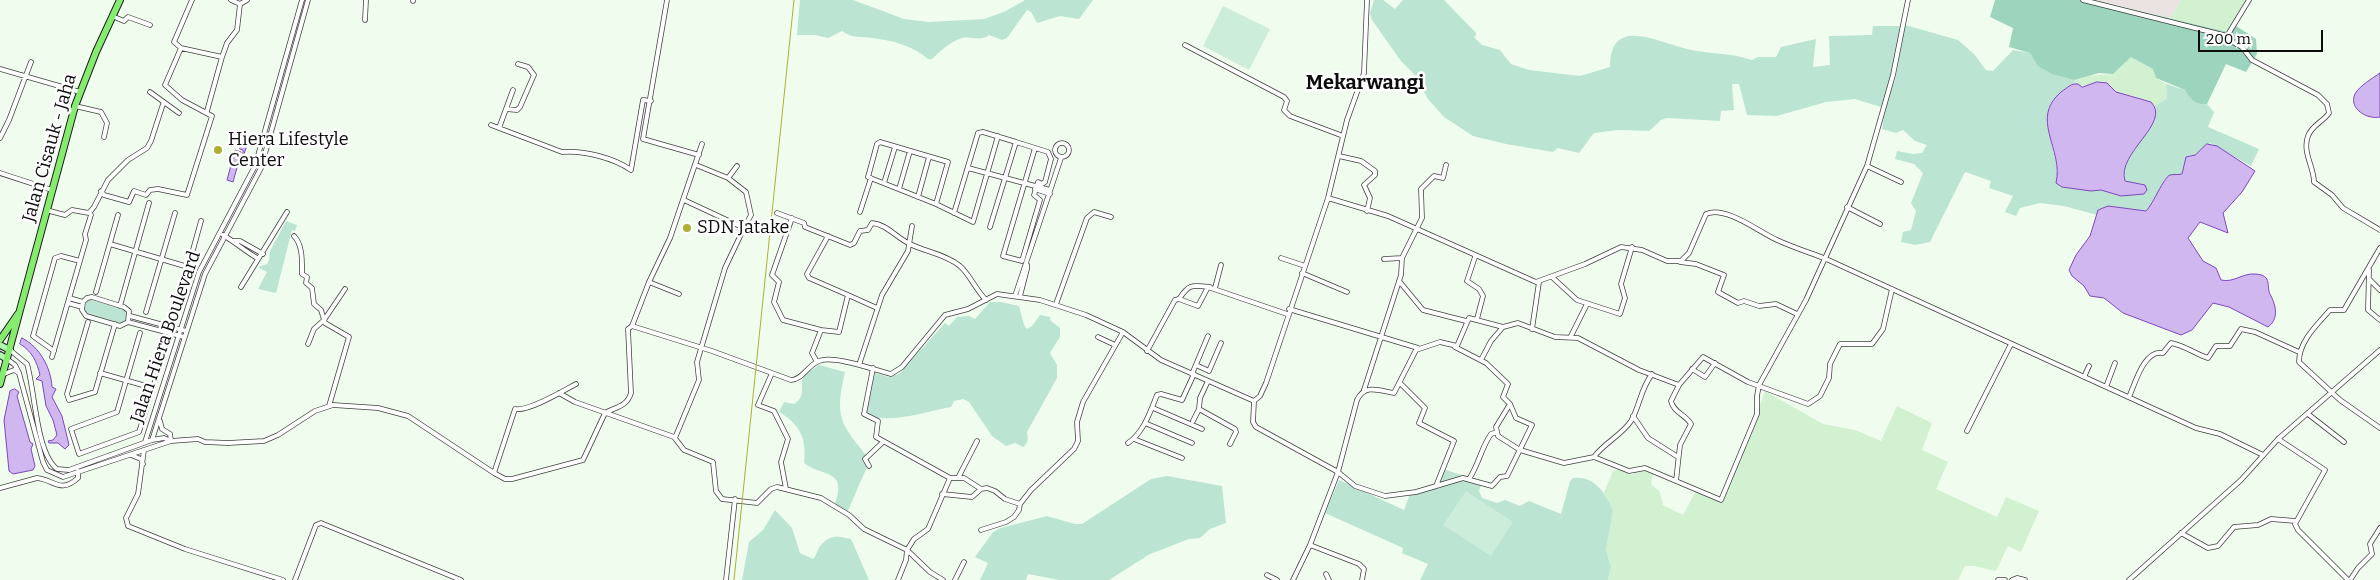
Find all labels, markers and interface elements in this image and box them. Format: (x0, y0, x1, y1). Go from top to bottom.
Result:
scale bar (2200, 20, 2325, 52)
text: 200 m (2206, 30, 2251, 48)
street label: Jalan Cisauk - Jaha (18, 71, 82, 225)
district label: Mekarwangi (1306, 71, 1424, 95)
place label: Hiera Lifestyle Center (228, 129, 349, 172)
marker: Hiera Lifestyle Center (212, 144, 224, 156)
place label: SDN Jatake (697, 217, 789, 239)
marker: SDN Jatake (681, 222, 693, 234)
street label: Jalan Hiera Boulevard (126, 248, 206, 426)

